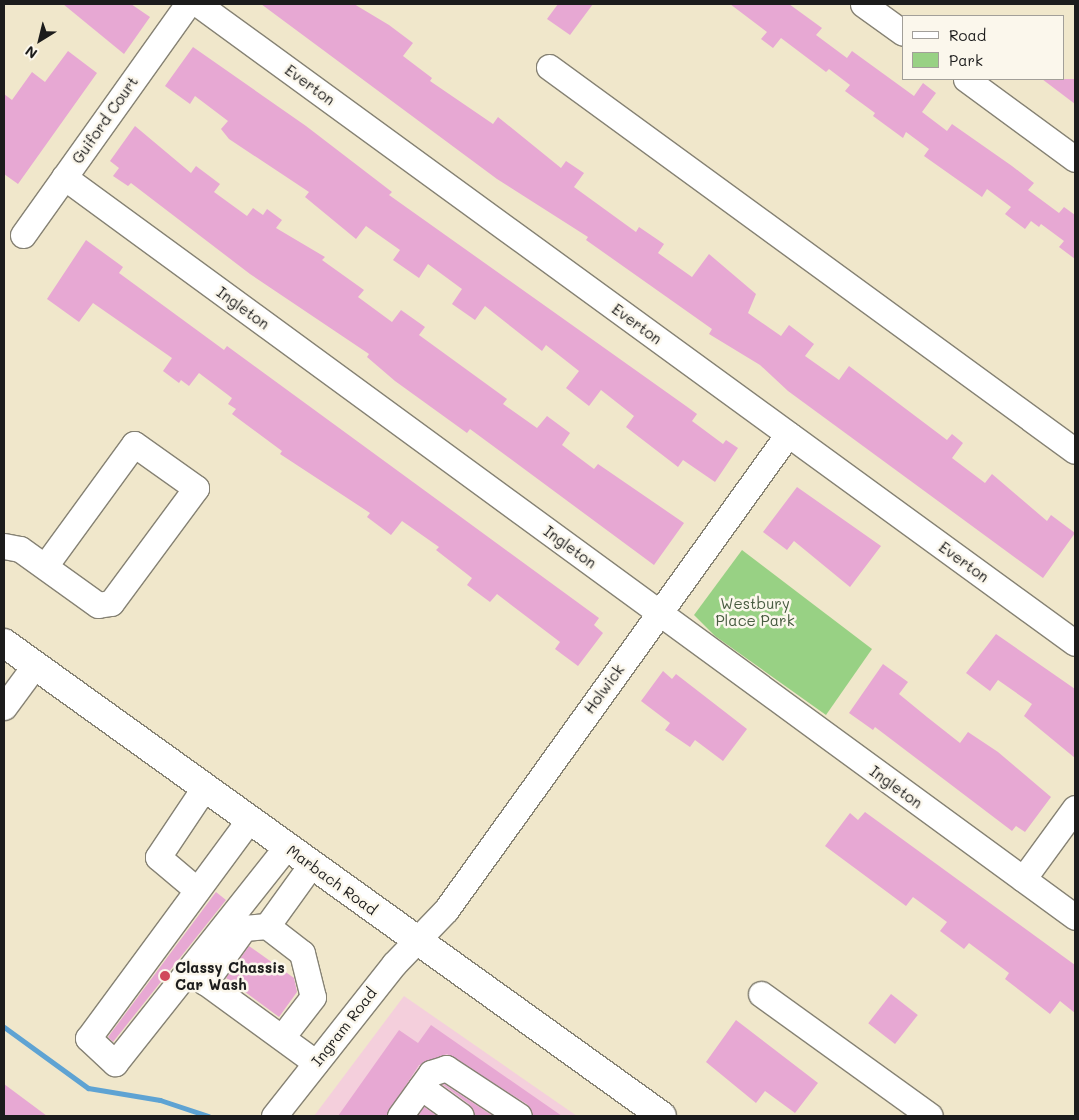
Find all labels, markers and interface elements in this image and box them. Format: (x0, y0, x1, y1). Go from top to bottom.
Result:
north arrow (15, 15, 65, 65)
legend (902, 15, 1064, 80)
text: Road (949, 25, 986, 45)
text: N (21, 42, 41, 63)
text: Park (949, 50, 983, 70)
street label: Everton (282, 61, 338, 109)
street label: Guiford Court (68, 73, 142, 167)
street label: Ingleton (213, 283, 273, 333)
street label: Everton (609, 300, 665, 348)
street label: Ingleton (540, 522, 600, 572)
street label: Everton (936, 538, 992, 586)
park label: Westbury Place Park (715, 594, 795, 629)
street label: Holwick (580, 661, 628, 717)
street label: Ingleton (866, 762, 926, 812)
street label: Marbach Road (283, 841, 381, 919)
place label: Classy Chassis Car Wash (175, 958, 285, 993)
marker: Classy Chassis Car Wash (159, 970, 171, 982)
street label: Ingram Road (308, 984, 380, 1070)

